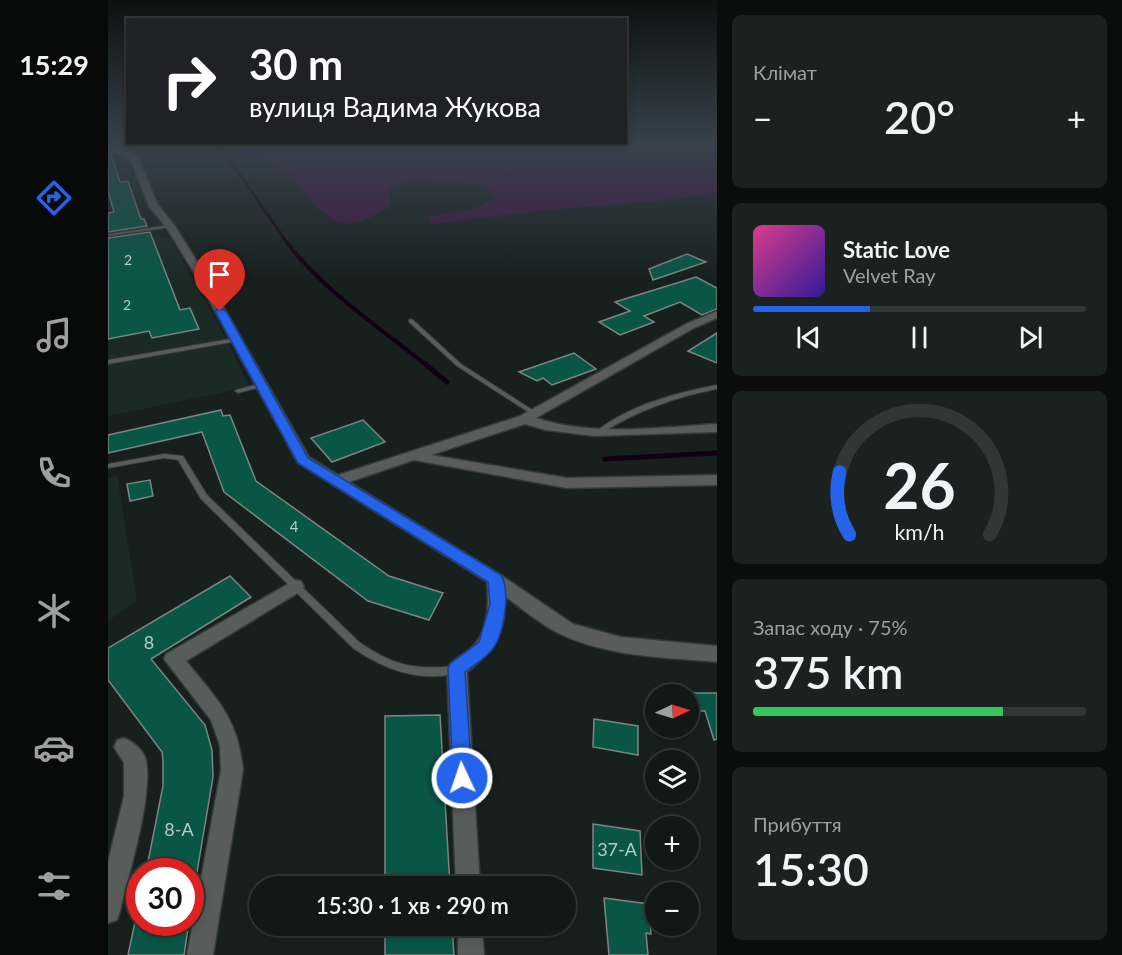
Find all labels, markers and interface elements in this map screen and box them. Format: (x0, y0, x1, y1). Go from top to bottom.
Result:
text: 30 m (249, 39, 343, 89)
icon: right (150, 42, 228, 120)
text: 15:29 (19, 48, 89, 81)
text: Клімат (753, 60, 817, 84)
text: вулиця Вадима Жукова (249, 90, 541, 123)
text: 20° (884, 90, 955, 144)
text: − (753, 98, 772, 138)
text: + (1067, 98, 1086, 138)
icon: directions (33, 177, 75, 219)
text: Static Love (843, 236, 950, 263)
pin (194, 249, 245, 311)
house number: 2 (124, 251, 132, 268)
icon: arrive (203, 258, 236, 291)
text: Velvet Ray (843, 263, 936, 287)
house number: 2 (123, 296, 131, 313)
icon: music (33, 314, 75, 356)
icon: previous (792, 321, 825, 354)
icon: pause (903, 321, 936, 354)
icon: next (1014, 321, 1047, 354)
text: 26 (883, 447, 956, 522)
icon: phone (33, 452, 75, 494)
house number: 4 (290, 517, 299, 535)
text: km/h (894, 519, 945, 545)
icon: climate (33, 590, 75, 632)
text: Запас ходу · 75% (753, 615, 908, 639)
house number: 8 (144, 631, 154, 653)
text: 375 km (753, 645, 903, 699)
north arrow (645, 684, 699, 738)
map controls (645, 684, 699, 936)
icon: car (33, 727, 75, 769)
position arrow (430, 746, 494, 810)
button: layers (645, 750, 699, 804)
text: Прибуття (753, 812, 842, 836)
button: + (645, 816, 699, 870)
house number: 8-А (164, 818, 194, 840)
house number: 37-А (597, 838, 638, 860)
text: 15:30 (753, 842, 869, 896)
speed limit sign: 30 (126, 858, 204, 936)
icon: filters (33, 865, 75, 907)
button: − (645, 882, 699, 936)
text: 15:30 · 1 хв · 290 m (316, 892, 509, 919)

